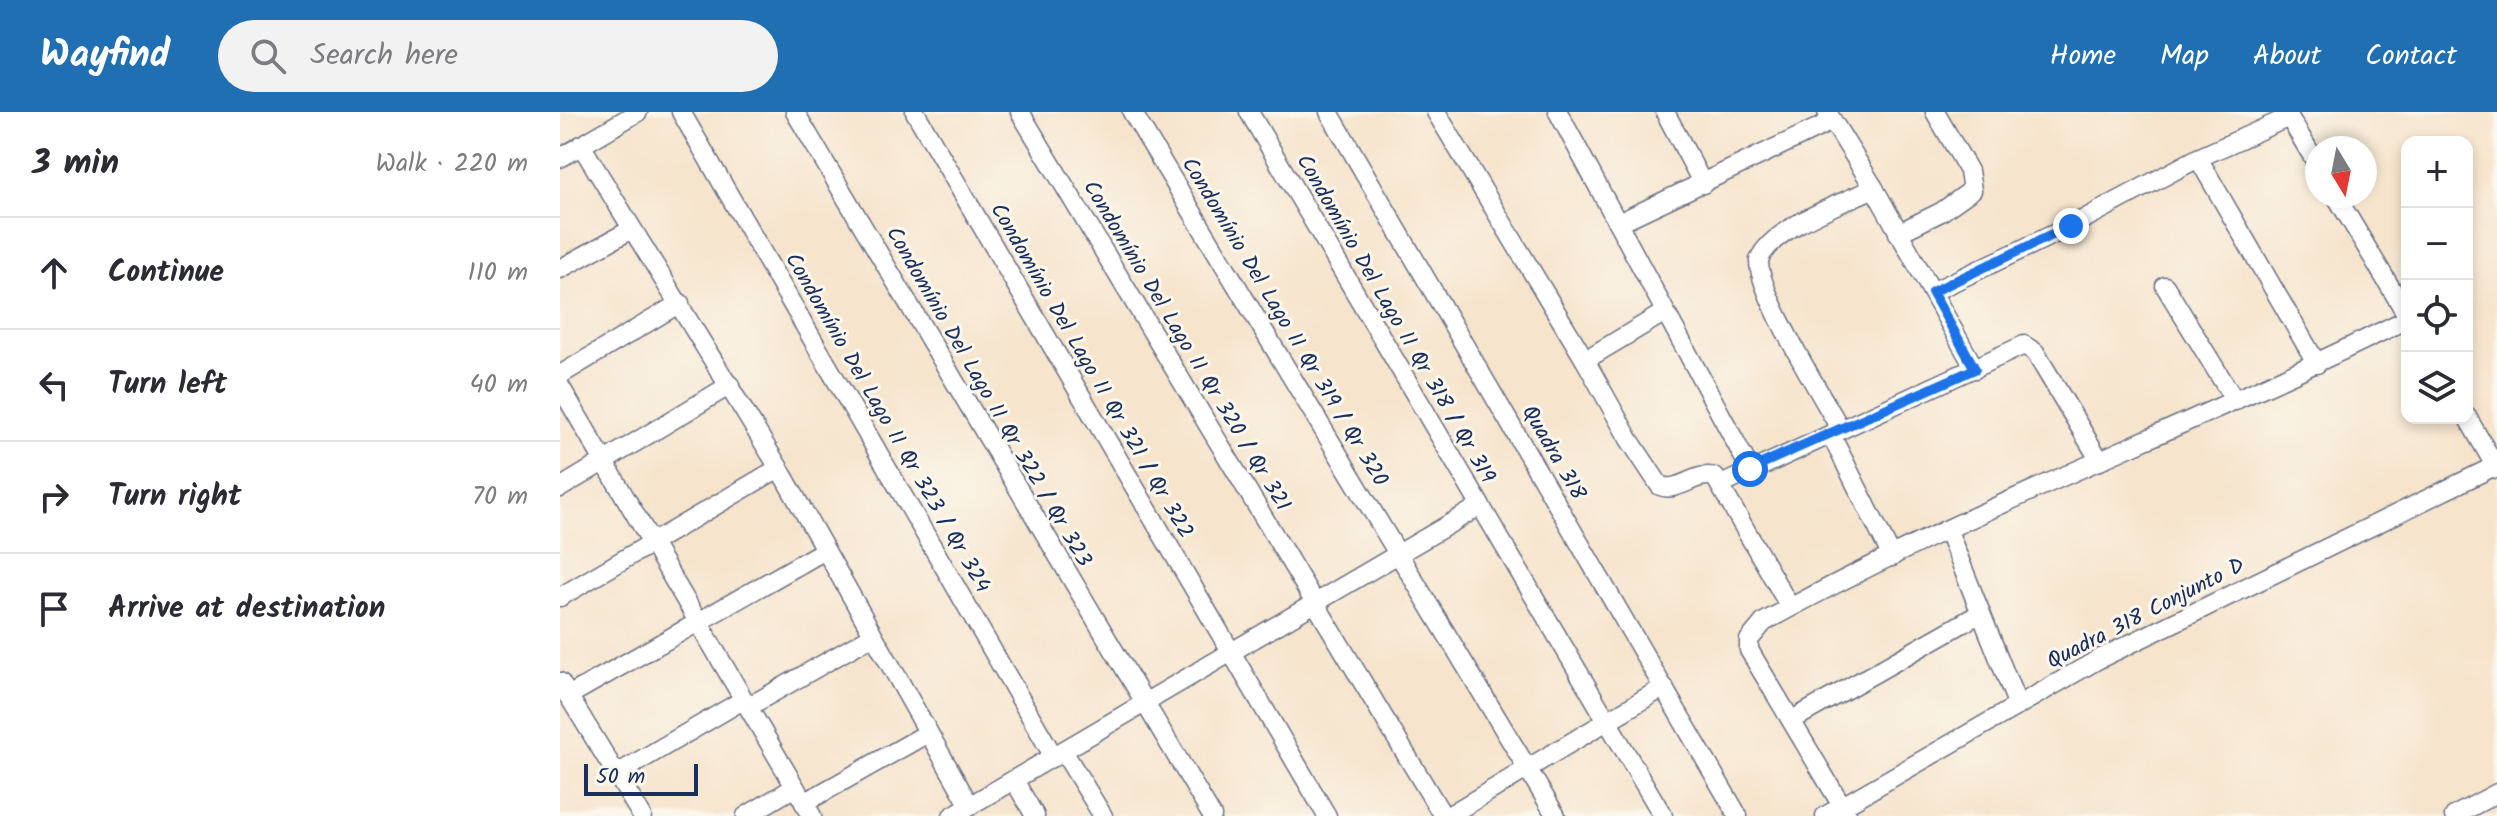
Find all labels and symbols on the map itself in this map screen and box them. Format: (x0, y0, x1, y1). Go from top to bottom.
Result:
north arrow (2305, 136, 2377, 208)
street label: Condomínio Del Lago II Qr 318 / Qr 319 (1286, 148, 1504, 491)
street label: Condomínio Del Lago II Qr 319 / Qr 320 (1171, 151, 1396, 494)
street label: Condomínio Del Lago II Qr 320 / Qr 321 (1073, 174, 1299, 519)
street label: Condomínio Del Lago II Qr 321 / Qr 322 (980, 197, 1202, 546)
route end (2053, 208, 2089, 244)
street label: Condomínio Del Lago II Qr 322 / Qr 323 (876, 220, 1100, 574)
street label: Condomínio Del Lago II Qr 323 / Qr 324 (775, 247, 999, 600)
street label: Quadra 318 (1511, 399, 1595, 508)
route start (1732, 451, 1768, 487)
street label: Quadra 318 Conjunto D (2041, 549, 2251, 679)
scale bar (584, 760, 698, 796)

